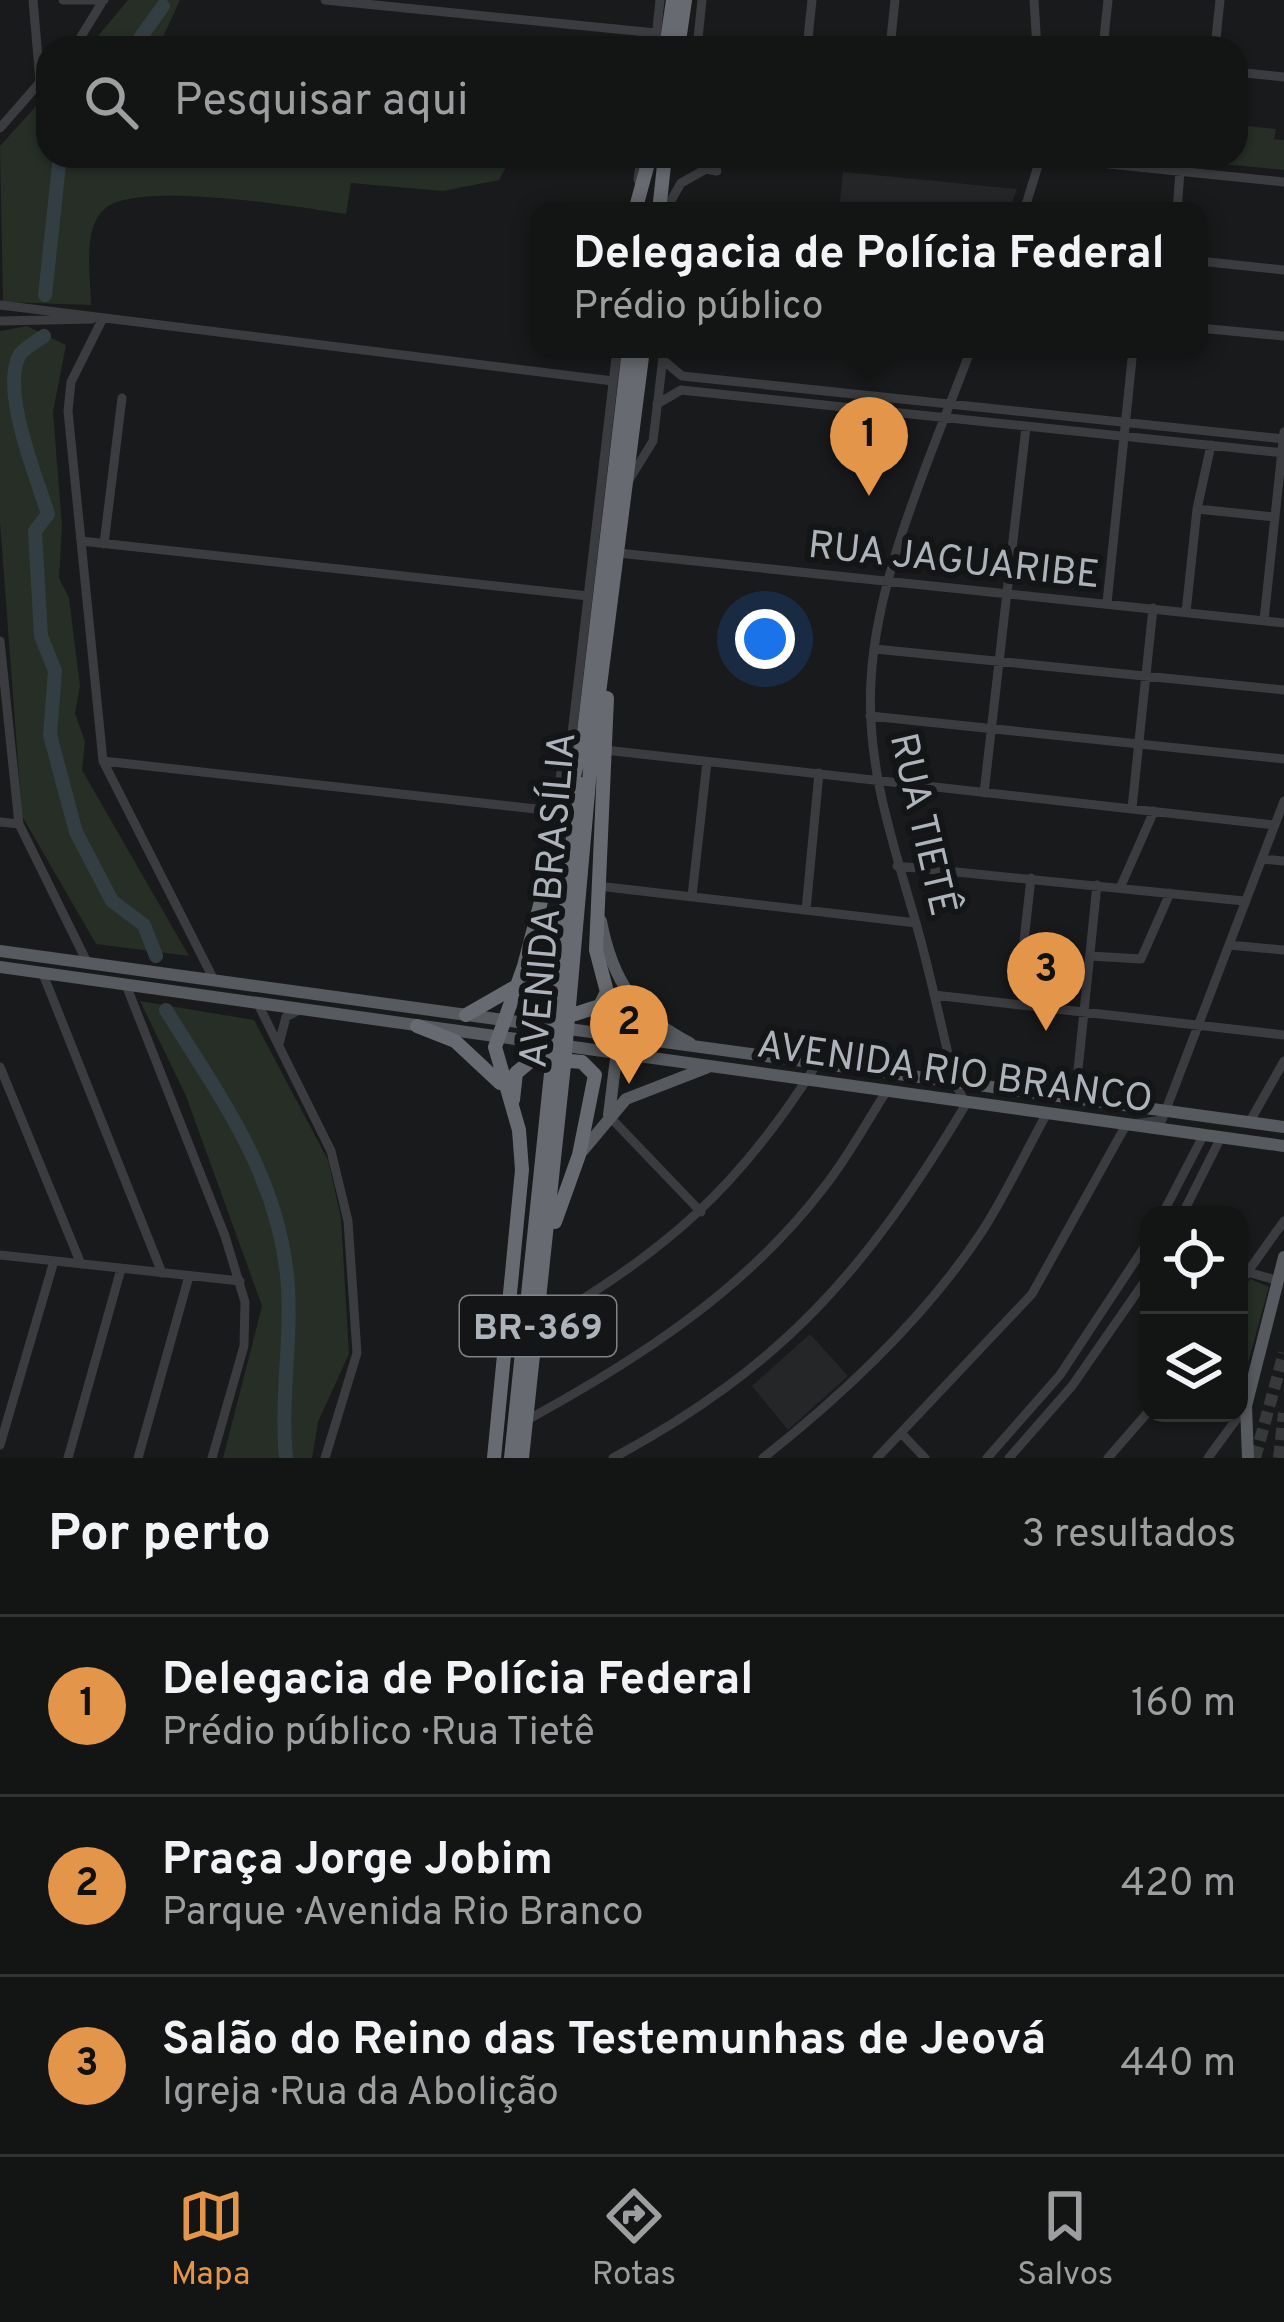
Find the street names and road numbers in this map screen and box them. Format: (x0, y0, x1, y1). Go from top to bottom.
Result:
street label: RUA JAGUARIBE (805, 523, 1102, 602)
street label: RUA TIETÊ (876, 728, 968, 921)
street label: AVENIDA BRASÍLIA (508, 730, 590, 1070)
street label: AVENIDA RIO BRANCO (753, 1022, 1155, 1126)
road number: BR-369 (460, 1296, 616, 1356)

